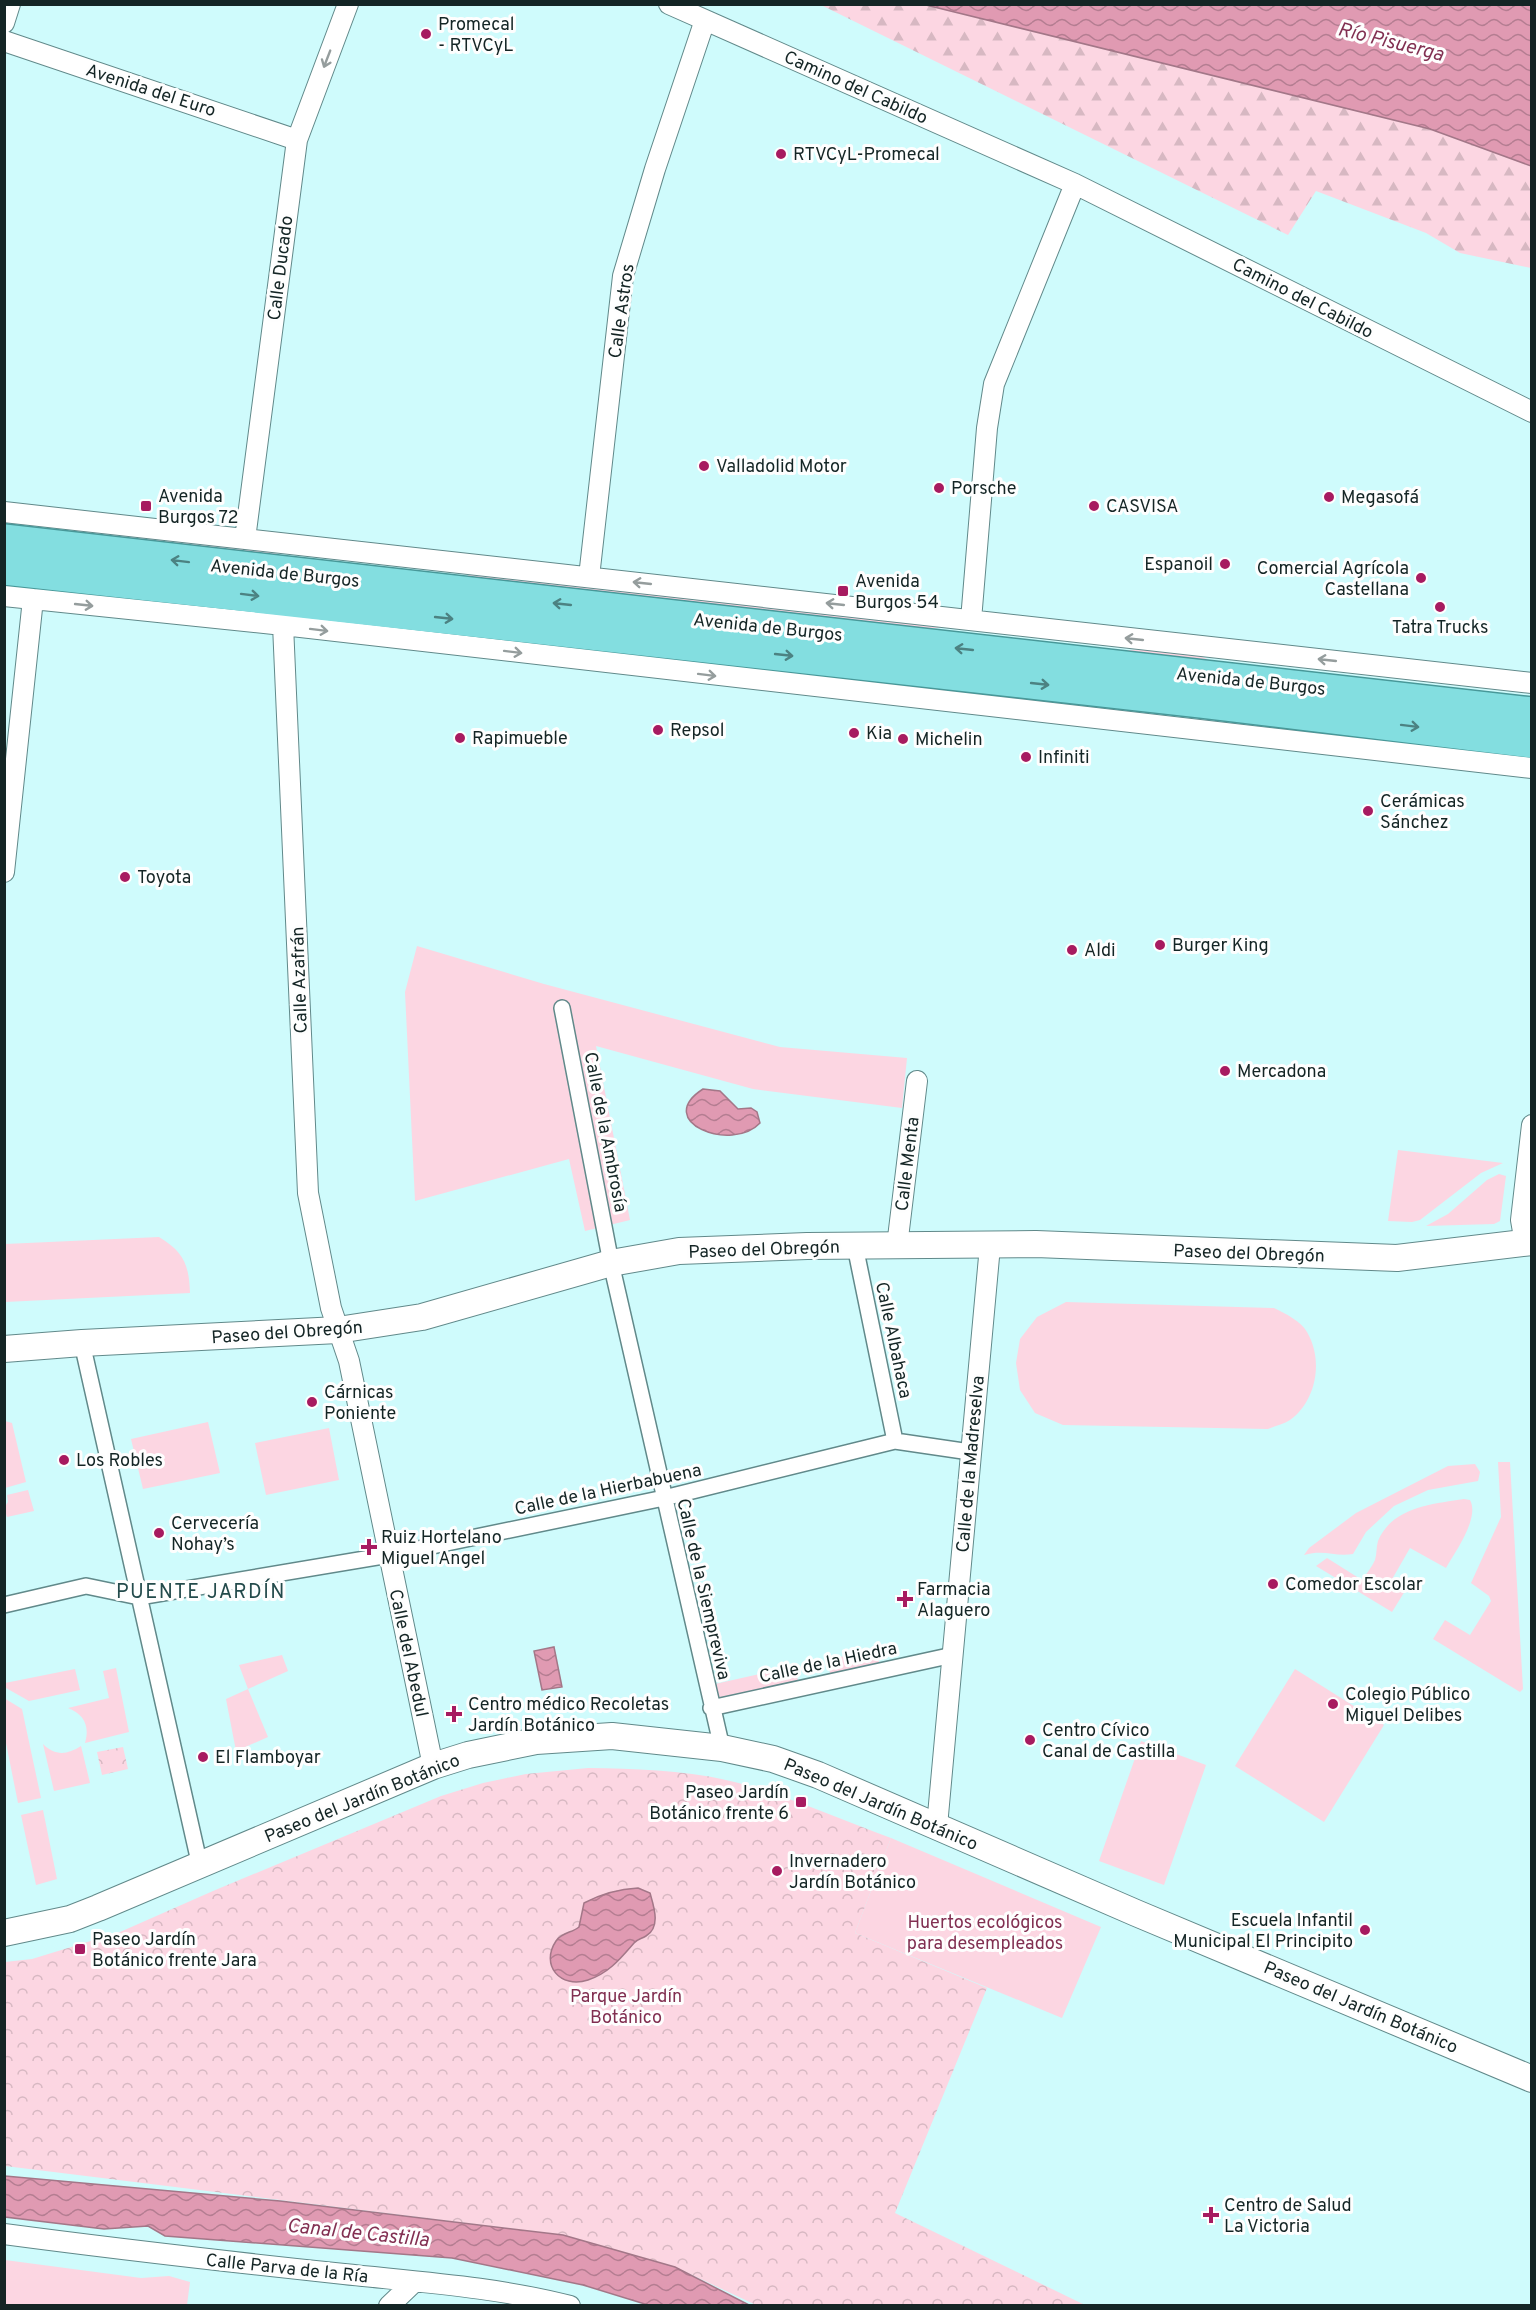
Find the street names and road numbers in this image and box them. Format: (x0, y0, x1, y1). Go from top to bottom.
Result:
street label: Camino del Cabildo (780, 46, 931, 130)
street label: Avenida del Euro (83, 60, 218, 123)
street label: Calle Ducado (264, 214, 299, 322)
street label: Camino del Cabildo (1228, 254, 1377, 345)
street label: Calle Astros (604, 263, 640, 360)
street label: Avenida de Burgos (209, 555, 361, 594)
street label: Avenida de Burgos (692, 609, 844, 648)
street label: Avenida de Burgos (1175, 663, 1327, 702)
street label: Calle Azafrán (287, 926, 314, 1034)
street label: Calle de la Ambrosía (578, 1050, 631, 1214)
street label: Calle Menta (891, 1116, 926, 1213)
street label: Paseo del Obregón (688, 1236, 840, 1265)
street label: Paseo del Obregón (1173, 1240, 1325, 1269)
street label: Calle Albahaca (869, 1280, 916, 1401)
street label: Paseo del Obregón (211, 1317, 364, 1350)
street label: Calle de la Madreselva (952, 1375, 991, 1554)
street label: Calle de la Hierbabuena (513, 1459, 704, 1522)
street label: Calle de la Siempreviva (670, 1496, 735, 1682)
street label: Calle del Abedul (383, 1587, 432, 1719)
street label: Calle de la Hiedra (757, 1638, 899, 1689)
street label: Paseo del Jardín Botánico (261, 1750, 464, 1849)
street label: Paseo del Jardín Botánico (780, 1754, 981, 1857)
street label: Paseo del Jardín Botánico (1260, 1957, 1461, 2060)
street label: Calle Parva de la Ría (204, 2250, 369, 2289)

